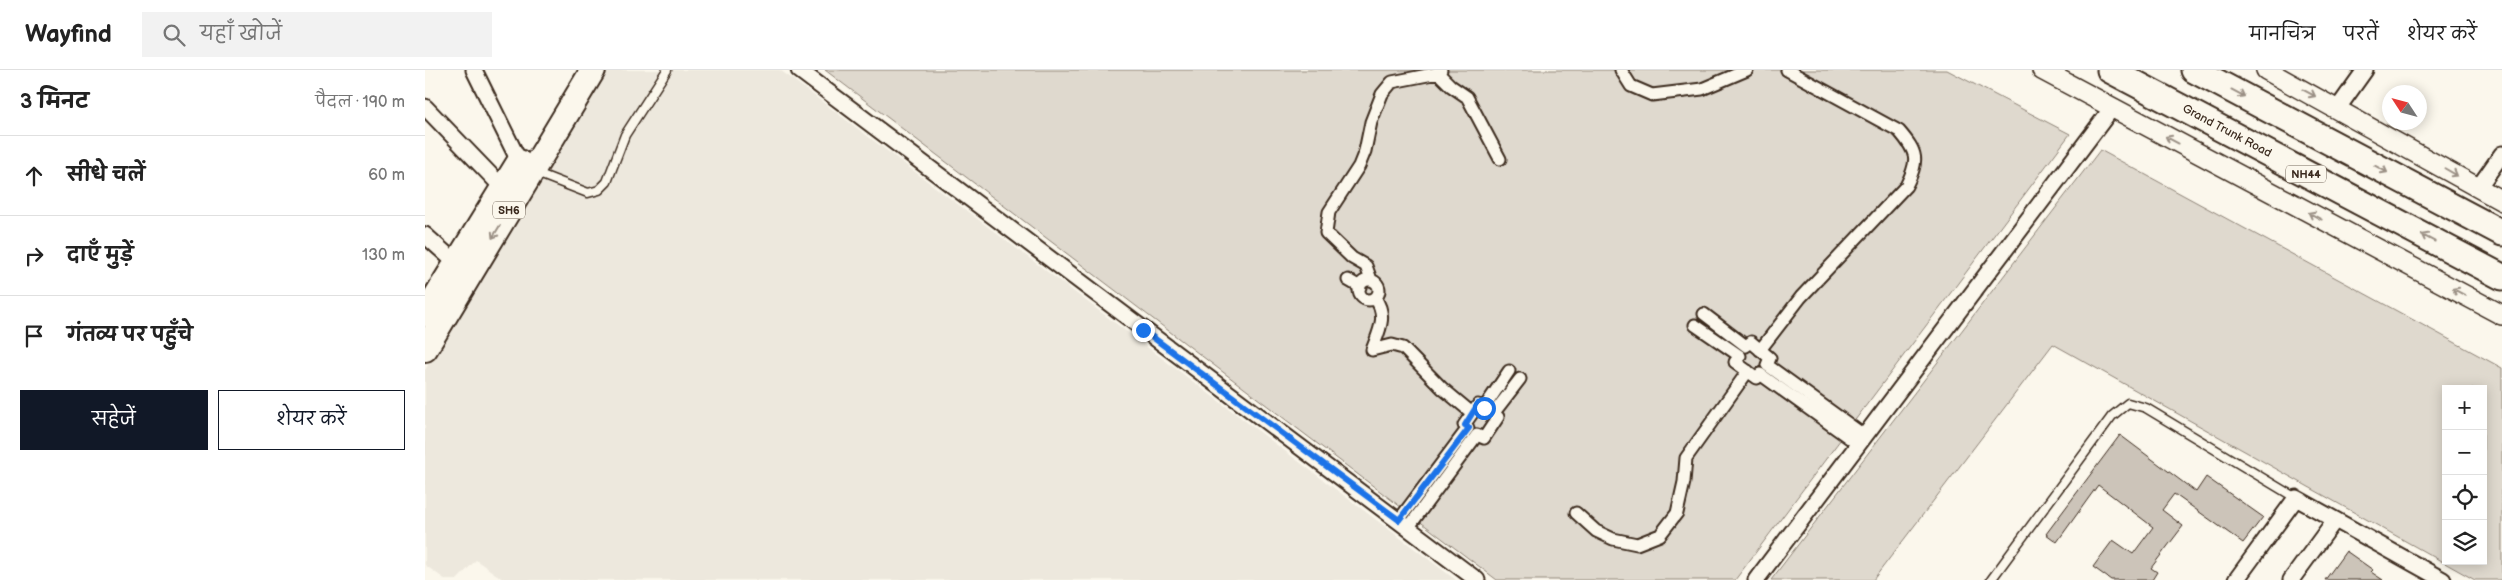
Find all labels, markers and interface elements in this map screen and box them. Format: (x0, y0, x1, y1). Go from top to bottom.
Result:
search box (142, 12, 492, 57)
text: Wayfind (25, 20, 112, 49)
icon: search (160, 21, 188, 49)
text: यहाँ खोजें (200, 23, 282, 46)
text: मानचित्र (2249, 24, 2315, 45)
text: परतें (2343, 24, 2379, 45)
text: शेयर करें (2407, 24, 2477, 45)
north arrow (2382, 85, 2427, 130)
one-way arrow (2230, 88, 2245, 98)
text: 3 मिनट (20, 89, 89, 114)
one-way arrow (2301, 89, 2316, 98)
text: पैदल · 190 m (315, 93, 405, 112)
street label: Grand Trunk Road (2180, 101, 2274, 161)
one-way arrow (2165, 135, 2180, 144)
icon: ahead (20, 162, 48, 190)
text: सीधे चलें (67, 164, 145, 187)
one-way arrow (2373, 165, 2388, 174)
text: 60 m (368, 166, 405, 185)
road number: NH44 (2286, 166, 2326, 182)
one-way arrow (2443, 168, 2457, 178)
road number: SH6 (493, 202, 525, 218)
one-way arrow (2308, 211, 2323, 221)
one-way arrow (490, 224, 500, 238)
one-way arrow (2421, 233, 2436, 242)
icon: right (20, 242, 48, 270)
text: दाएँ मुड़ें (67, 244, 133, 267)
text: 130 m (362, 246, 405, 265)
one-way arrow (2452, 287, 2467, 296)
route end (1132, 319, 1155, 342)
icon: arrive (20, 322, 48, 350)
text: गंतव्य पर पहुँचे (67, 324, 193, 347)
map controls (2442, 385, 2487, 565)
button: + (2442, 385, 2487, 430)
button: सहेजें (20, 390, 208, 450)
button: शेयर करें (218, 390, 405, 450)
route start (1473, 397, 1496, 420)
button: − (2442, 430, 2487, 475)
button: locate (2442, 475, 2487, 520)
button: layers (2442, 520, 2487, 565)

